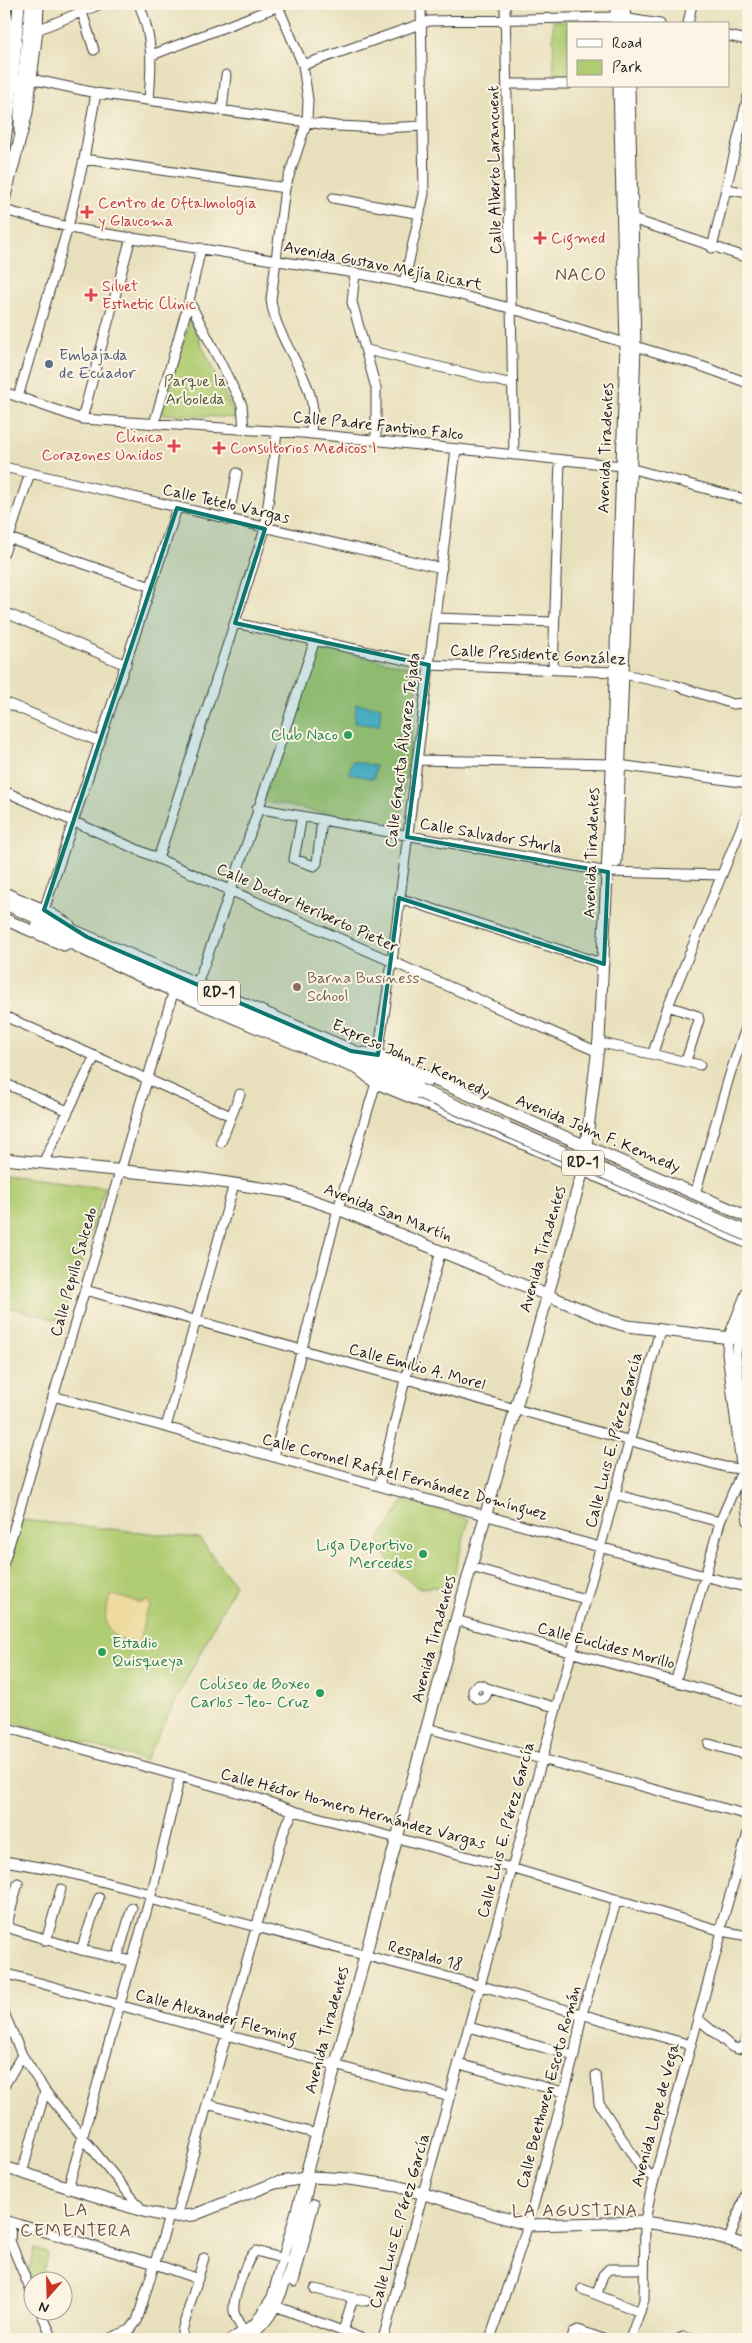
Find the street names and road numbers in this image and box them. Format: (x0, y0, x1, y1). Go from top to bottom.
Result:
street label: Calle Alberto Larancuent (483, 85, 507, 255)
street label: Avenida Gustavo Mejía Ricart (282, 236, 485, 296)
street label: Avenida Tiradentes (593, 382, 619, 514)
street label: Calle Padre Fantino Falco (292, 407, 464, 445)
street label: Calle Tetelo Vargas (160, 479, 292, 530)
street label: Calle Presidente González (449, 640, 627, 670)
street label: Calle Gracita Álvarez Tejada (381, 651, 425, 849)
street label: Avenida Tiradentes (579, 787, 605, 919)
street label: Calle Salvador Sturla (418, 813, 564, 859)
street label: Calle Doctor Heriberto Pieter (213, 858, 401, 958)
road number: RD-1 (198, 980, 240, 1006)
street label: Expreso John F. Kennedy (329, 1015, 493, 1103)
street label: Avenida John F. Kennedy (512, 1090, 684, 1178)
road number: RD-1 (562, 1150, 604, 1176)
street label: Avenida San Martín (321, 1179, 455, 1247)
street label: Avenida Tiradentes (515, 1183, 571, 1315)
street label: Calle Pepillo Salcedo (45, 1205, 103, 1339)
street label: Calle Emilio A. Morel (346, 1339, 488, 1395)
street label: Calle Luis E. Pérez García (580, 1350, 648, 1530)
street label: Calle Coronel Rafael Fernández Domínguez (259, 1429, 550, 1526)
street label: Avenida Tiradentes (407, 1573, 461, 1705)
street label: Calle Euclides Morillo (535, 1618, 677, 1675)
street label: Calle Luis E. Pérez García (472, 1740, 540, 1920)
street label: Calle Héctor Homero Hernández Vargas (218, 1763, 488, 1856)
street label: Respaldo 18 (385, 1936, 465, 1976)
street label: Avenida Tiradentes (300, 1964, 354, 2096)
street label: Calle Beethoven Escoto Román (512, 1983, 586, 2191)
street label: Calle Alexander Fleming (133, 1984, 299, 2049)
street label: Avenida Lope de Vega (627, 2040, 686, 2190)
street label: Calle Luis E. Pérez García (365, 2131, 435, 2311)

